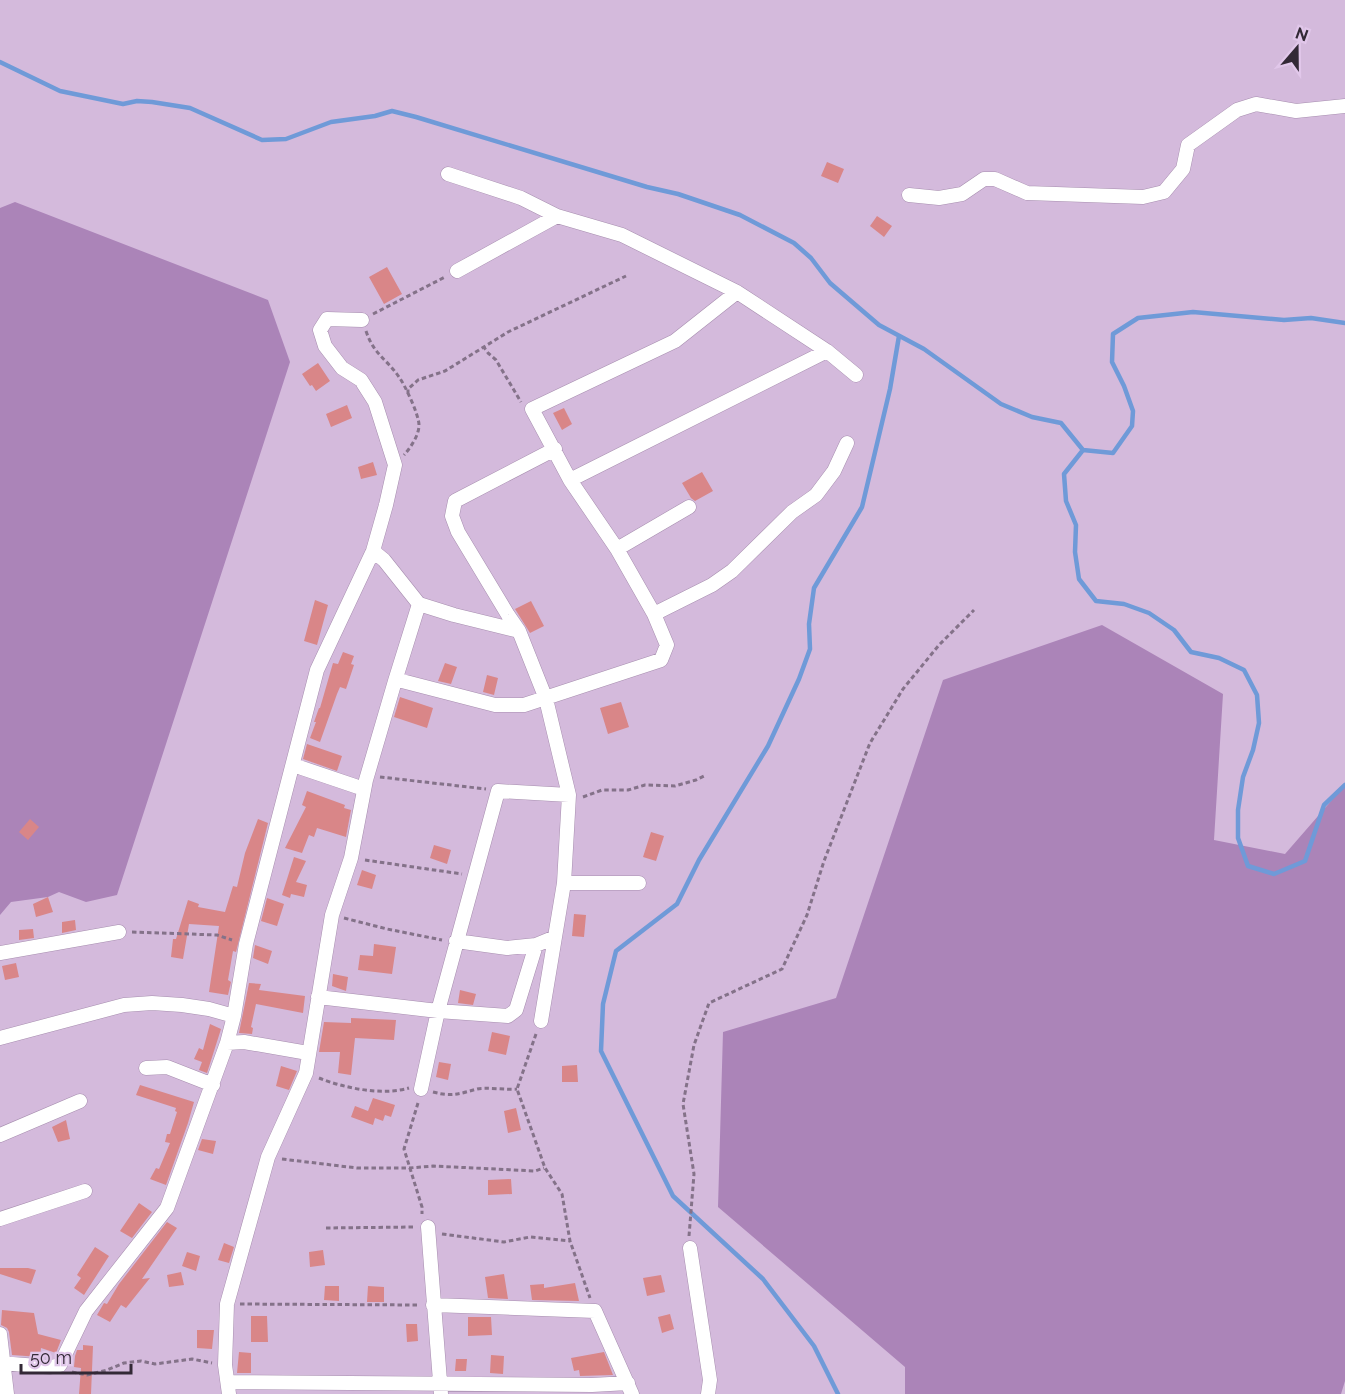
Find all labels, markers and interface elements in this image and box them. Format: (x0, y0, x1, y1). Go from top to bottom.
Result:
north arrow (1267, 18, 1327, 78)
text: N (1293, 23, 1311, 45)
scale bar (21, 1337, 130, 1375)
text: 50 m (30, 1347, 72, 1368)

